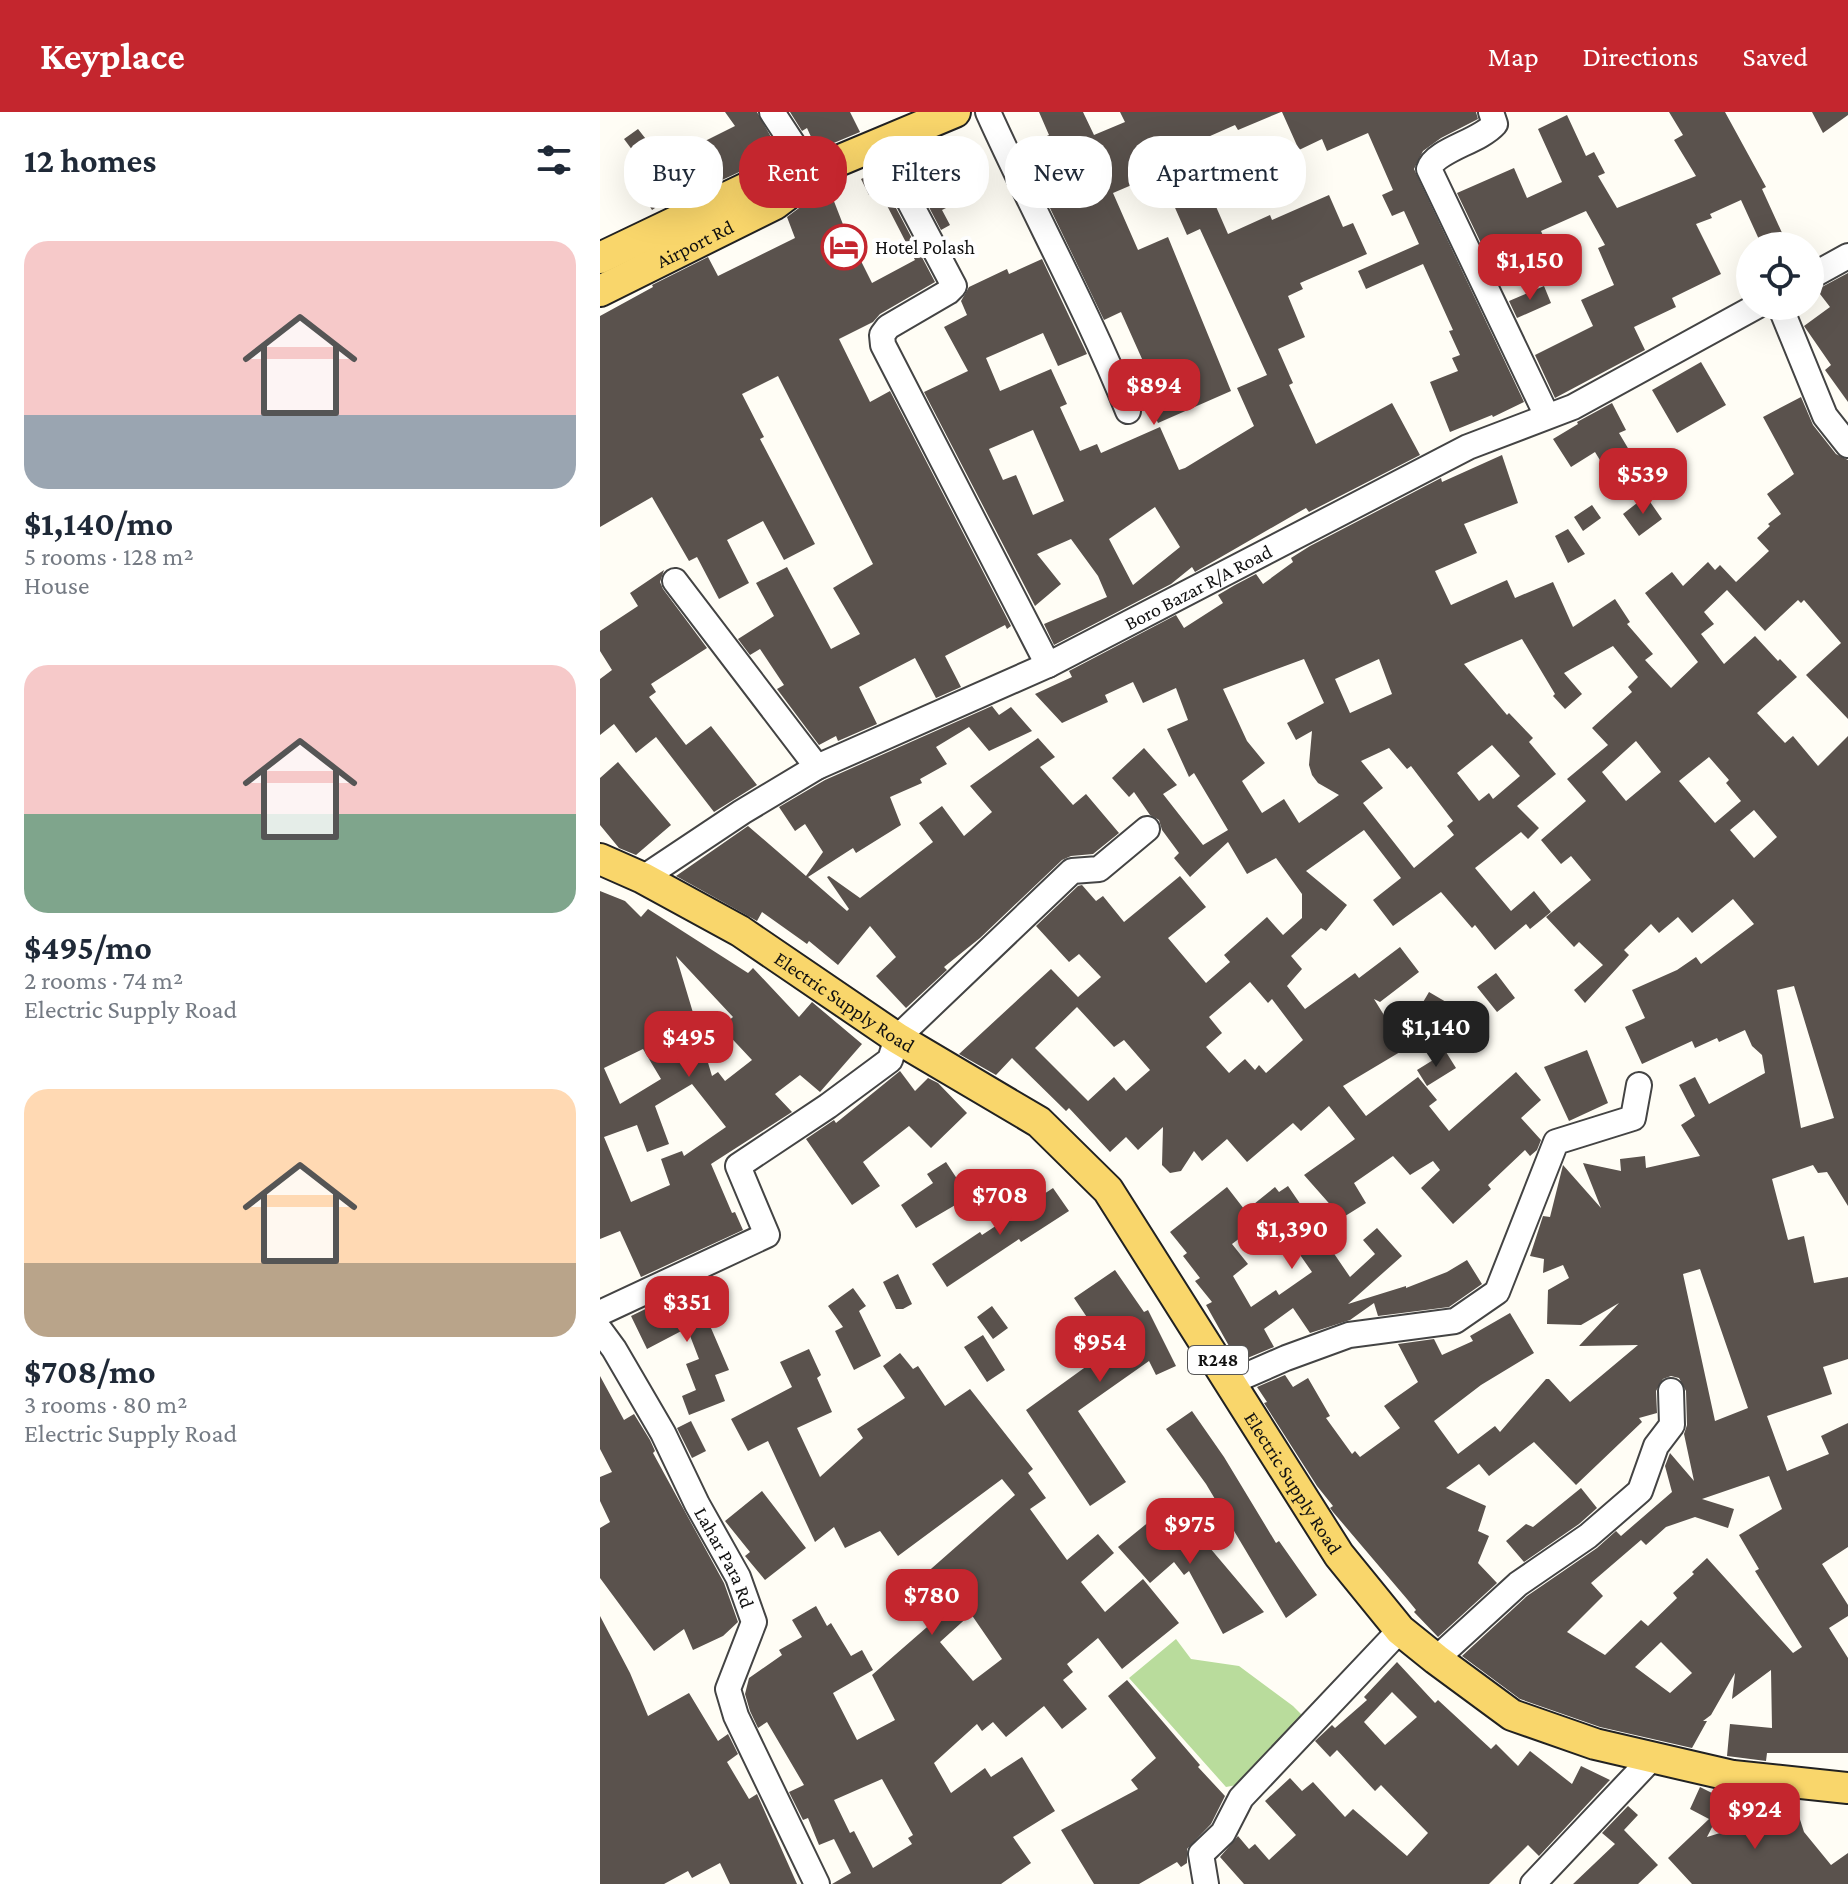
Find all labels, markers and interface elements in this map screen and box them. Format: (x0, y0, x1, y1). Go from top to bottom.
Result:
text: Keyplace (40, 35, 185, 77)
text: Map (1488, 41, 1539, 72)
text: Directions (1583, 41, 1698, 72)
text: Saved (1742, 41, 1808, 72)
chip: Buy (624, 136, 723, 208)
chip: Rent (739, 136, 847, 208)
chip: Filters (863, 136, 989, 208)
chip: New (1005, 136, 1112, 208)
chip: Apartment (1128, 136, 1306, 208)
icon: filters (532, 138, 576, 182)
text: 12 homes (24, 142, 156, 179)
street label: Airport Rd (653, 215, 737, 272)
hotel icon: Hotel Polash (820, 223, 868, 271)
map controls (1736, 232, 1824, 320)
button: locate (1736, 232, 1824, 320)
pin: $1,150 (1465, 234, 1595, 302)
place label: Hotel Polash (875, 236, 975, 258)
text: $1,150 (1496, 245, 1564, 274)
icon: home (228, 293, 372, 437)
pin: $894 (1107, 359, 1201, 427)
text: $894 (1126, 370, 1182, 399)
pin: $539 (1596, 448, 1690, 516)
text: $539 (1617, 459, 1669, 488)
text: $1,140/mo (24, 505, 173, 542)
street label: Boro Bazar R/A Road (1121, 540, 1276, 634)
text: 5 rooms · 128 m² (24, 542, 194, 571)
text: House (24, 571, 89, 600)
icon: home (228, 717, 372, 861)
text: $495/mo (24, 929, 152, 966)
street label: Electric Supply Road (771, 947, 919, 1057)
text: 2 rooms · 74 m² (24, 966, 183, 995)
text: Electric Supply Road (24, 995, 237, 1024)
pin: $1,140 (1371, 1001, 1501, 1069)
pin: $495 (642, 1011, 736, 1079)
text: $1,140 (1401, 1012, 1471, 1041)
text: $495 (662, 1022, 716, 1051)
icon: home (228, 1141, 372, 1285)
pin: $708 (953, 1169, 1047, 1237)
text: $708 (972, 1180, 1028, 1209)
pin: $1,390 (1227, 1203, 1357, 1271)
text: $1,390 (1256, 1214, 1328, 1243)
pin: $351 (640, 1276, 734, 1344)
text: $351 (663, 1287, 711, 1316)
pin: $954 (1053, 1316, 1147, 1384)
text: $954 (1073, 1327, 1127, 1356)
road number: R248 (1188, 1346, 1248, 1374)
text: $708/mo (24, 1353, 156, 1390)
text: 3 rooms · 80 m² (24, 1390, 187, 1419)
street label: Electric Supply Road (1240, 1408, 1347, 1558)
text: Electric Supply Road (24, 1419, 237, 1448)
pin: $975 (1143, 1498, 1237, 1566)
street label: Lahar Para Rd (690, 1503, 759, 1611)
text: $975 (1164, 1509, 1216, 1538)
pin: $780 (885, 1569, 979, 1637)
text: $780 (904, 1580, 960, 1609)
pin: $924 (1708, 1783, 1802, 1851)
text: $924 (1728, 1794, 1782, 1823)

